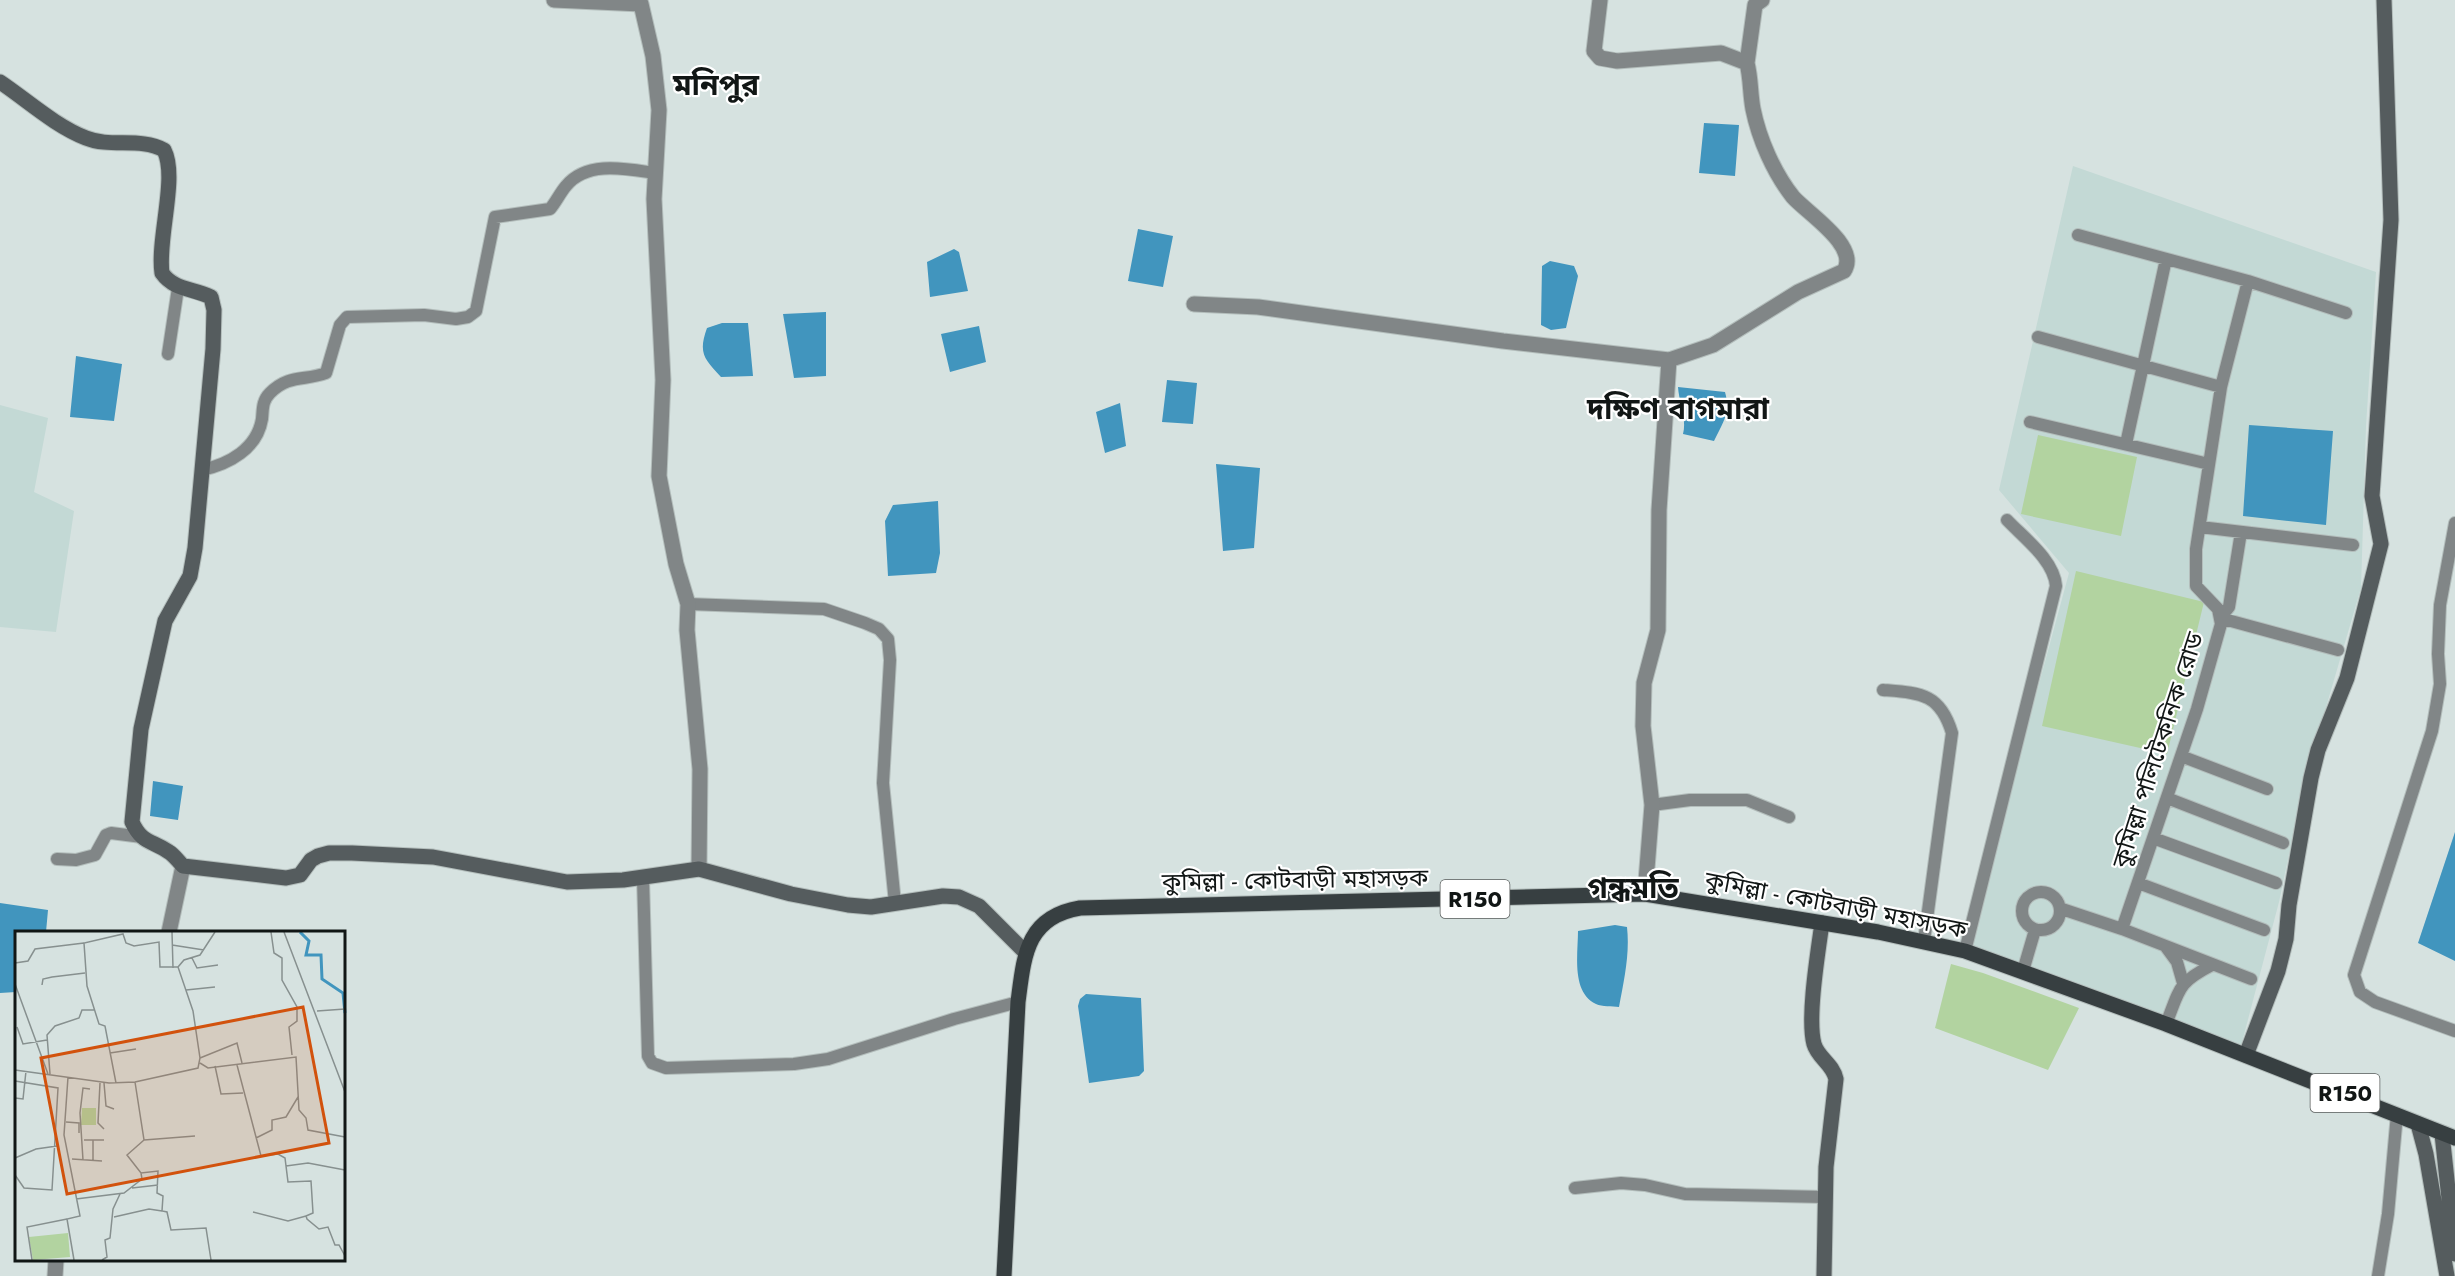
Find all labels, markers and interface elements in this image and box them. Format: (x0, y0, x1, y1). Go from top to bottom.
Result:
district label: মনিপুর (672, 63, 760, 106)
district label: দক্ষিণ বাগমারা (1586, 387, 1769, 430)
street label: কুমিল্লা পলিটেকনিক রোড (2103, 627, 2212, 873)
street label: কুমিল্লা - কোটবাড়ী মহাসড়ক (1160, 860, 1429, 899)
street label: কুমিল্লা - কোটবাড়ী মহাসড়ক (1701, 862, 1971, 947)
district label: গন্ধমতি (1587, 866, 1680, 909)
road number: R150 (1440, 880, 1510, 918)
inset map (15, 931, 345, 1261)
road number: R150 (2310, 1074, 2380, 1112)

